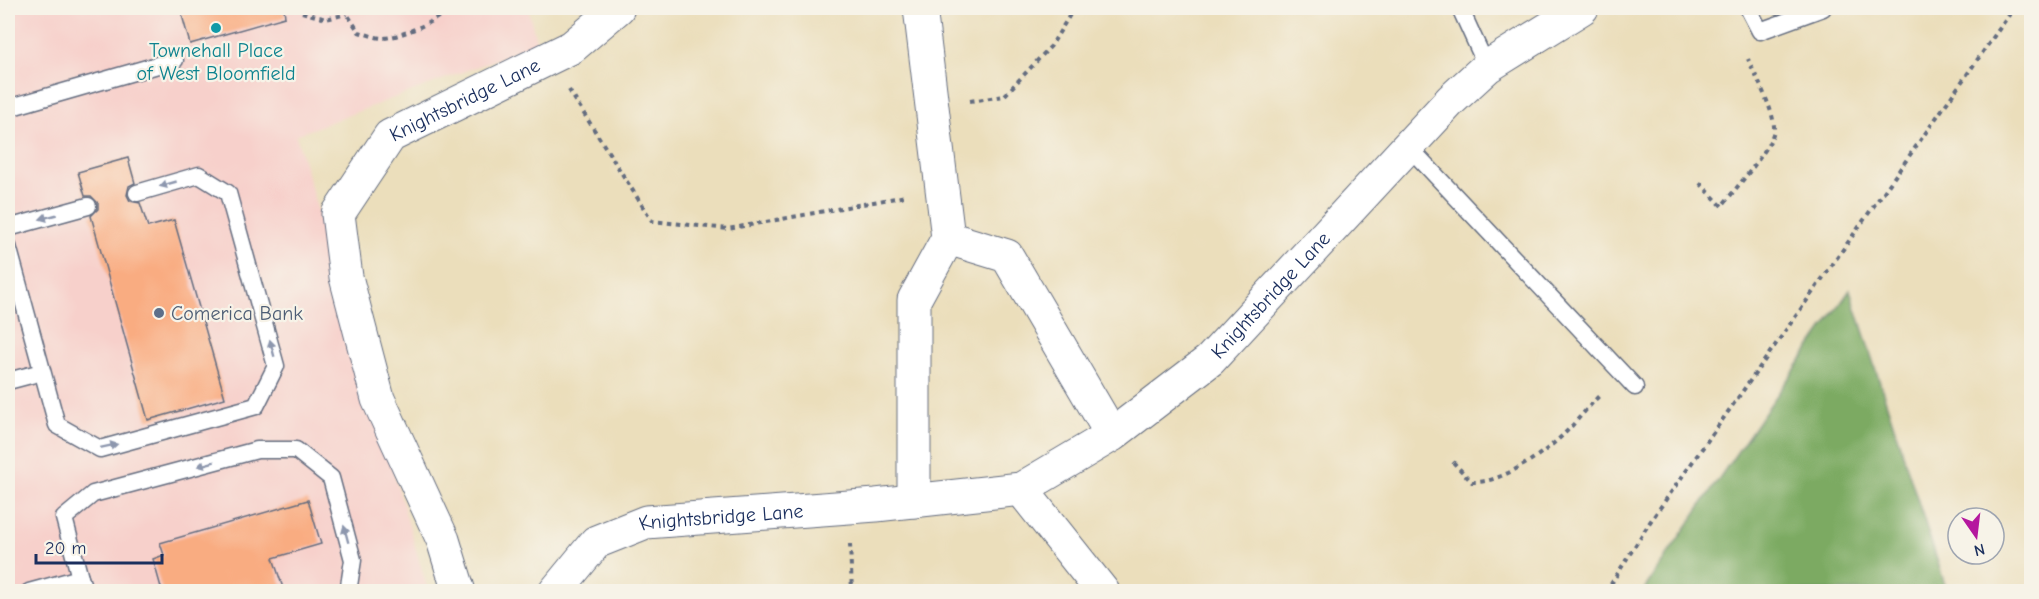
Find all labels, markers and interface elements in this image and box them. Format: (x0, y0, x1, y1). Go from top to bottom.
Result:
marker: Townehall Place of West Bloomfield (209, 21, 223, 35)
place label: Townehall Place of West Bloomfield (136, 39, 296, 85)
street label: Knightsbridge Lane (386, 53, 543, 146)
one-way arrow (159, 180, 177, 189)
one-way arrow (38, 213, 56, 222)
street label: Knightsbridge Lane (1206, 227, 1335, 363)
place label: Comerica Bank (171, 302, 303, 325)
marker: Comerica Bank (152, 306, 166, 320)
one-way arrow (266, 339, 276, 358)
one-way arrow (100, 441, 119, 450)
one-way arrow (196, 460, 214, 469)
street label: Knightsbridge Lane (635, 499, 804, 535)
north arrow (1946, 506, 2006, 566)
one-way arrow (341, 525, 350, 543)
scale bar (36, 527, 162, 565)
text: 20 m (45, 538, 86, 559)
text: N (1972, 540, 1987, 560)

